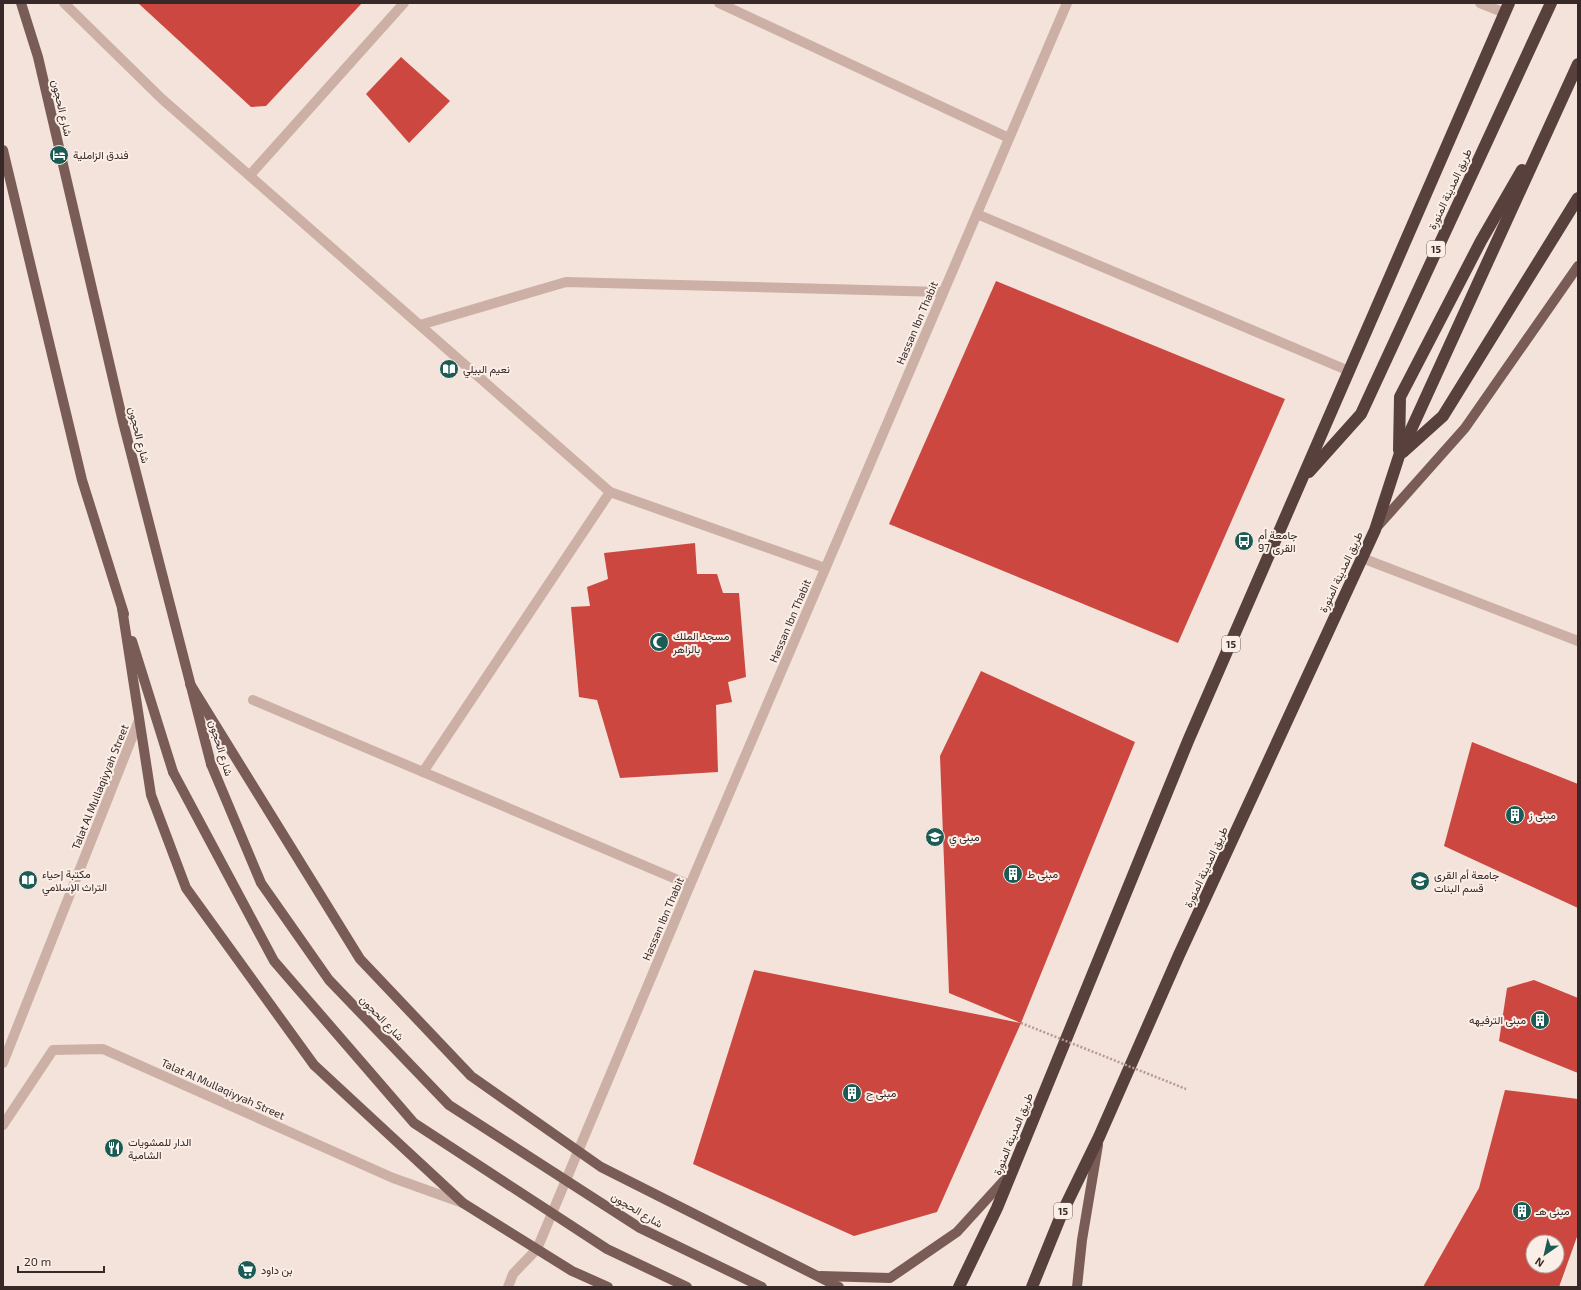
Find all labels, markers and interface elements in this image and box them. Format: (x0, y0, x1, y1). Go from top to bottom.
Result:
street label: شارع الحجون (48, 78, 75, 138)
hotel icon: فندق الزاملية (48, 144, 70, 166)
street label: طريق المدينة المنورة (1425, 146, 1475, 232)
place label: فندق الزاملية (73, 148, 128, 162)
road number: 15 (1427, 241, 1445, 257)
street label: Hassan Ibn Thabit (893, 279, 940, 366)
library icon: نعيم البيلي (438, 358, 460, 380)
place label: نعيم البيلي (463, 362, 510, 379)
street label: شارع الحجون (124, 405, 153, 465)
place label: جامعة أم القرى 97 (1258, 528, 1298, 555)
street label: طريق المدينة المنورة (1316, 529, 1366, 615)
bus stop icon: جامعة أم القرى 97 (1233, 530, 1255, 552)
street label: Hassan Ibn Thabit (766, 577, 813, 664)
place label: مسجد الملك بالزاهر (672, 629, 730, 656)
mosque icon: مسجد الملك بالزاهر (648, 631, 670, 653)
road number: 15 (1222, 636, 1240, 652)
street label: شارع الحجون (205, 718, 236, 778)
street label: Talat Al Mullaqiyyah Street (68, 722, 131, 851)
building icon: مبنى ز (1504, 804, 1526, 826)
place label: مبنى ز (1528, 808, 1556, 822)
street label: طريق المدينة المنورة (1181, 824, 1231, 910)
school or university icon: مبنى ي (924, 826, 946, 848)
place label: مبنى ي (949, 830, 980, 847)
building icon: مبنى ط (1002, 863, 1024, 885)
place label: مكتبة إحياء التراث الإسلامي (42, 867, 107, 897)
place label: مبنى ط (1027, 867, 1058, 881)
place label: جامعة أم القرى قسم البنات (1434, 868, 1499, 896)
library icon: مكتبة إحياء التراث الإسلامي (17, 869, 39, 891)
school or university icon: جامعة أم القرى قسم البنات (1409, 870, 1431, 892)
street label: Hassan Ibn Thabit (639, 875, 686, 962)
street label: شارع الحجون (356, 992, 407, 1045)
building icon: مبنى الترفيهه (1529, 1009, 1551, 1031)
place label: مبنى الترفيهه (1469, 1013, 1526, 1027)
street label: Talat Al Mullaqiyyah Street (159, 1055, 287, 1122)
building icon: مبنى ح (841, 1082, 863, 1104)
place label: مبنى ح (866, 1086, 896, 1101)
street label: طريق المدينة المنورة (990, 1091, 1036, 1177)
place label: الدار للمشويات الشامية (128, 1135, 191, 1162)
restaurant icon: الدار للمشويات الشامية (103, 1137, 125, 1159)
street label: شارع الحجون (608, 1189, 666, 1232)
building icon: مبنى هـ (1511, 1200, 1533, 1222)
road number: 15 (1054, 1203, 1072, 1219)
place label: مبنى هـ (1535, 1204, 1570, 1218)
north arrow (1525, 1234, 1565, 1274)
scale bar (18, 1248, 104, 1274)
text: 20 m (24, 1254, 51, 1268)
text: N (1532, 1255, 1546, 1270)
supermarket icon: بن داود (236, 1259, 258, 1281)
place label: بن داود (261, 1263, 293, 1277)

